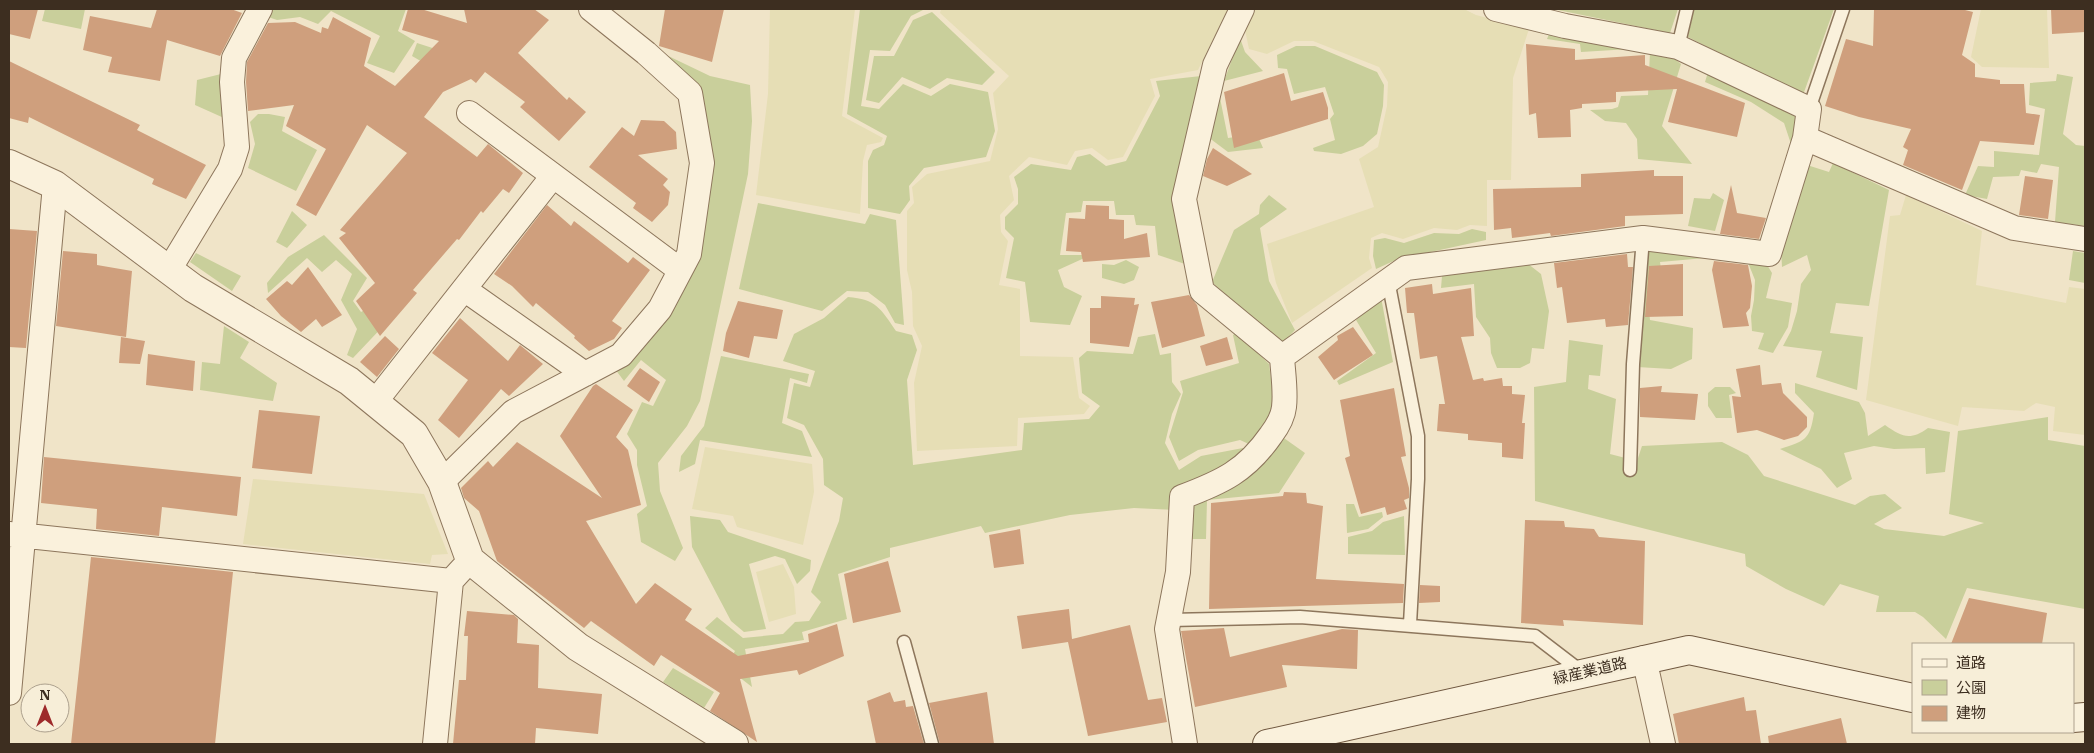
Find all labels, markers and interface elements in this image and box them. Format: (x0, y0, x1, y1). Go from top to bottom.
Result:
legend (1912, 643, 2074, 733)
street label: 緑産業道路 (1551, 653, 1629, 688)
text: 道路 (1956, 653, 1986, 672)
text: 公園 (1956, 678, 1986, 697)
north arrow (20, 683, 70, 733)
text: N (39, 686, 51, 704)
text: 建物 (1956, 703, 1986, 722)

